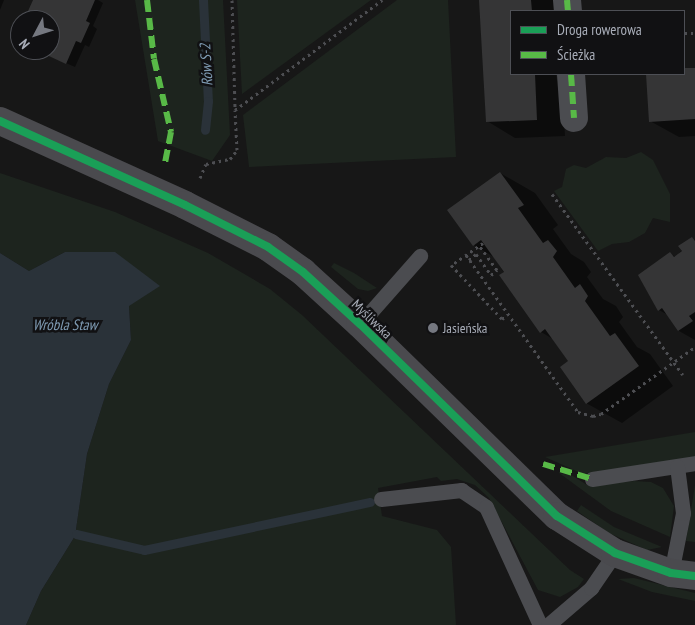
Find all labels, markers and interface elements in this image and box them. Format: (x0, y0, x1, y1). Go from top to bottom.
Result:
north arrow (10, 10, 60, 60)
legend (510, 10, 685, 75)
text: Droga rowerowa (557, 20, 642, 39)
text: N (15, 35, 34, 53)
water label: Rów S-2 (196, 43, 216, 87)
text: Ścieżka (557, 45, 595, 64)
street label: Myśliwska (348, 296, 396, 342)
water label: Wróbla Staw (33, 316, 97, 334)
place label: Jasieńska (443, 320, 487, 336)
marker: Jasieńska (427, 322, 439, 334)

